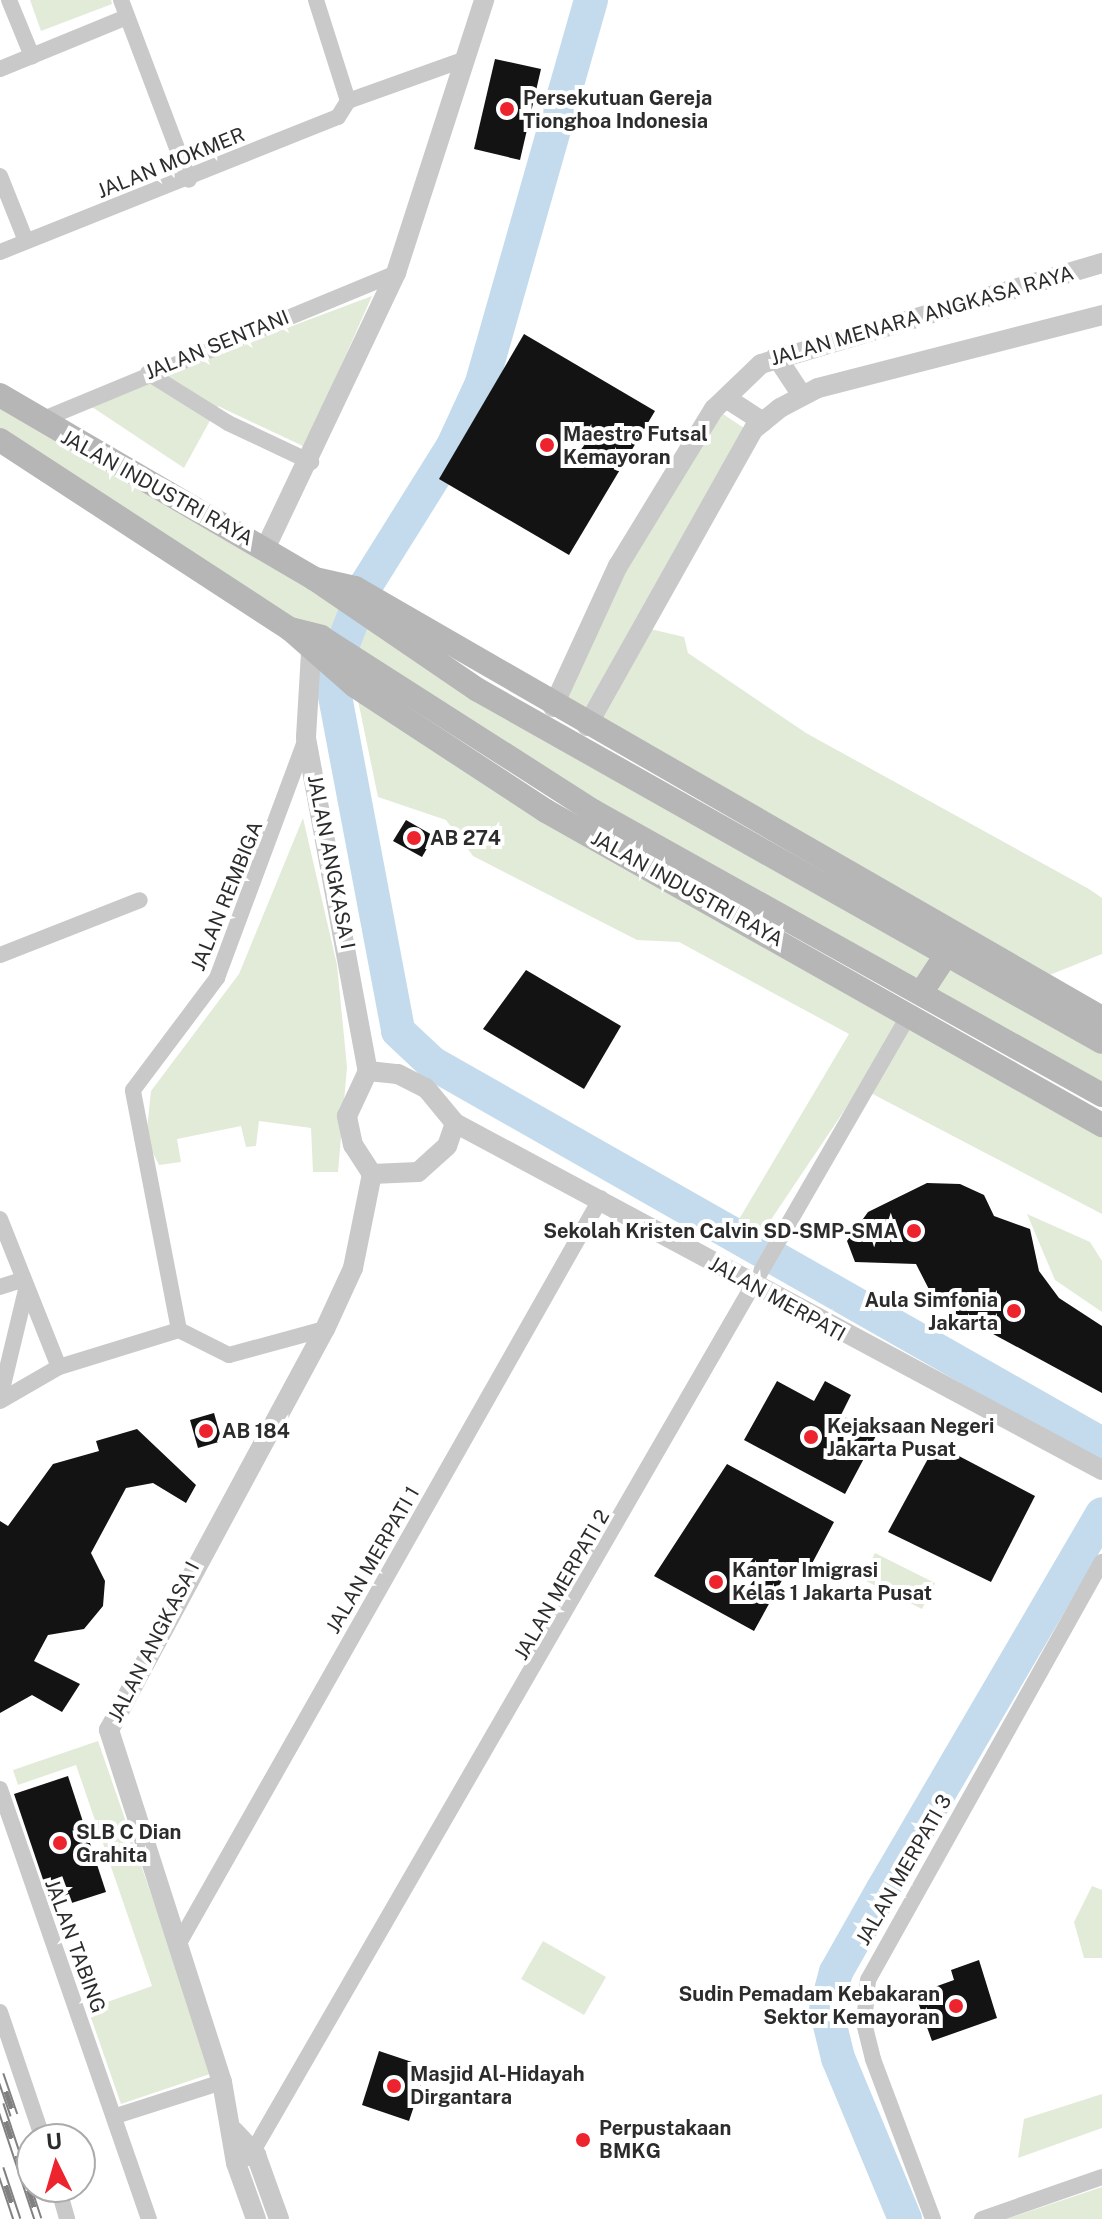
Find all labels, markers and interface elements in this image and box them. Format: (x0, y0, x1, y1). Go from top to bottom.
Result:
place label: Persekutuan Gereja Tionghoa Indonesia (523, 86, 712, 133)
marker: Persekutuan Gereja Tionghoa Indonesia (498, 100, 516, 118)
street label: JALAN MOKMER (94, 122, 248, 204)
street label: JALAN MENARA ANGKASA RAYA (768, 261, 1076, 371)
street label: JALAN SENTANI (141, 305, 293, 385)
place label: Maestro Futsal Kemayoran (563, 422, 708, 469)
street label: JALAN INDUSTRI RAYA (57, 425, 257, 551)
marker: Maestro Futsal Kemayoran (538, 436, 556, 454)
street label: JALAN ANGKASA I (302, 773, 360, 951)
street label: JALAN REMBIGA (186, 818, 268, 974)
place label: AB 274 (430, 826, 501, 850)
street label: JALAN INDUSTRI RAYA (587, 826, 787, 952)
marker: AB 274 (405, 829, 423, 847)
place label: Sekolah Kristen Calvin SD-SMP-SMA (543, 1219, 898, 1243)
marker: Sekolah Kristen Calvin SD-SMP-SMA (905, 1222, 923, 1240)
street label: JALAN MERPATI (704, 1252, 850, 1346)
place label: Aula Simfonia Jakarta (865, 1288, 998, 1335)
marker: Aula Simfonia Jakarta (1005, 1302, 1023, 1320)
place label: Kejaksaan Negeri Jakarta Pusat (827, 1414, 994, 1461)
place label: AB 184 (222, 1419, 290, 1443)
marker: AB 184 (197, 1422, 215, 1440)
marker: Kejaksaan Negeri Jakarta Pusat (802, 1428, 820, 1446)
street label: JALAN MERPATI 1 (321, 1482, 425, 1638)
street label: JALAN MERPATI 2 (509, 1506, 615, 1664)
street label: JALAN ANGKASA I (103, 1558, 205, 1726)
place label: Kantor Imigrasi Kelas 1 Jakarta Pusat (732, 1558, 932, 1605)
marker: Kantor Imigrasi Kelas 1 Jakarta Pusat (707, 1573, 725, 1591)
street label: JALAN MERPATI 3 (851, 1790, 957, 1950)
place label: SLB C Dian Grahita (76, 1820, 181, 1867)
marker: SLB C Dian Grahita (51, 1834, 69, 1852)
street label: JALAN TABING (40, 1876, 110, 2016)
place label: Sudin Pemadam Kebakaran Sektor Kemayoran (678, 1982, 940, 2029)
marker: Sudin Pemadam Kebakaran Sektor Kemayoran (947, 1997, 965, 2015)
place label: Masjid Al-Hidayah Dirgantara (410, 2062, 585, 2109)
marker: Masjid Al-Hidayah Dirgantara (385, 2077, 403, 2095)
place label: Perpustakaan BMKG (599, 2116, 731, 2163)
north arrow (16, 2123, 96, 2203)
text: U (45, 2127, 63, 2155)
marker: Perpustakaan BMKG (574, 2131, 592, 2149)

